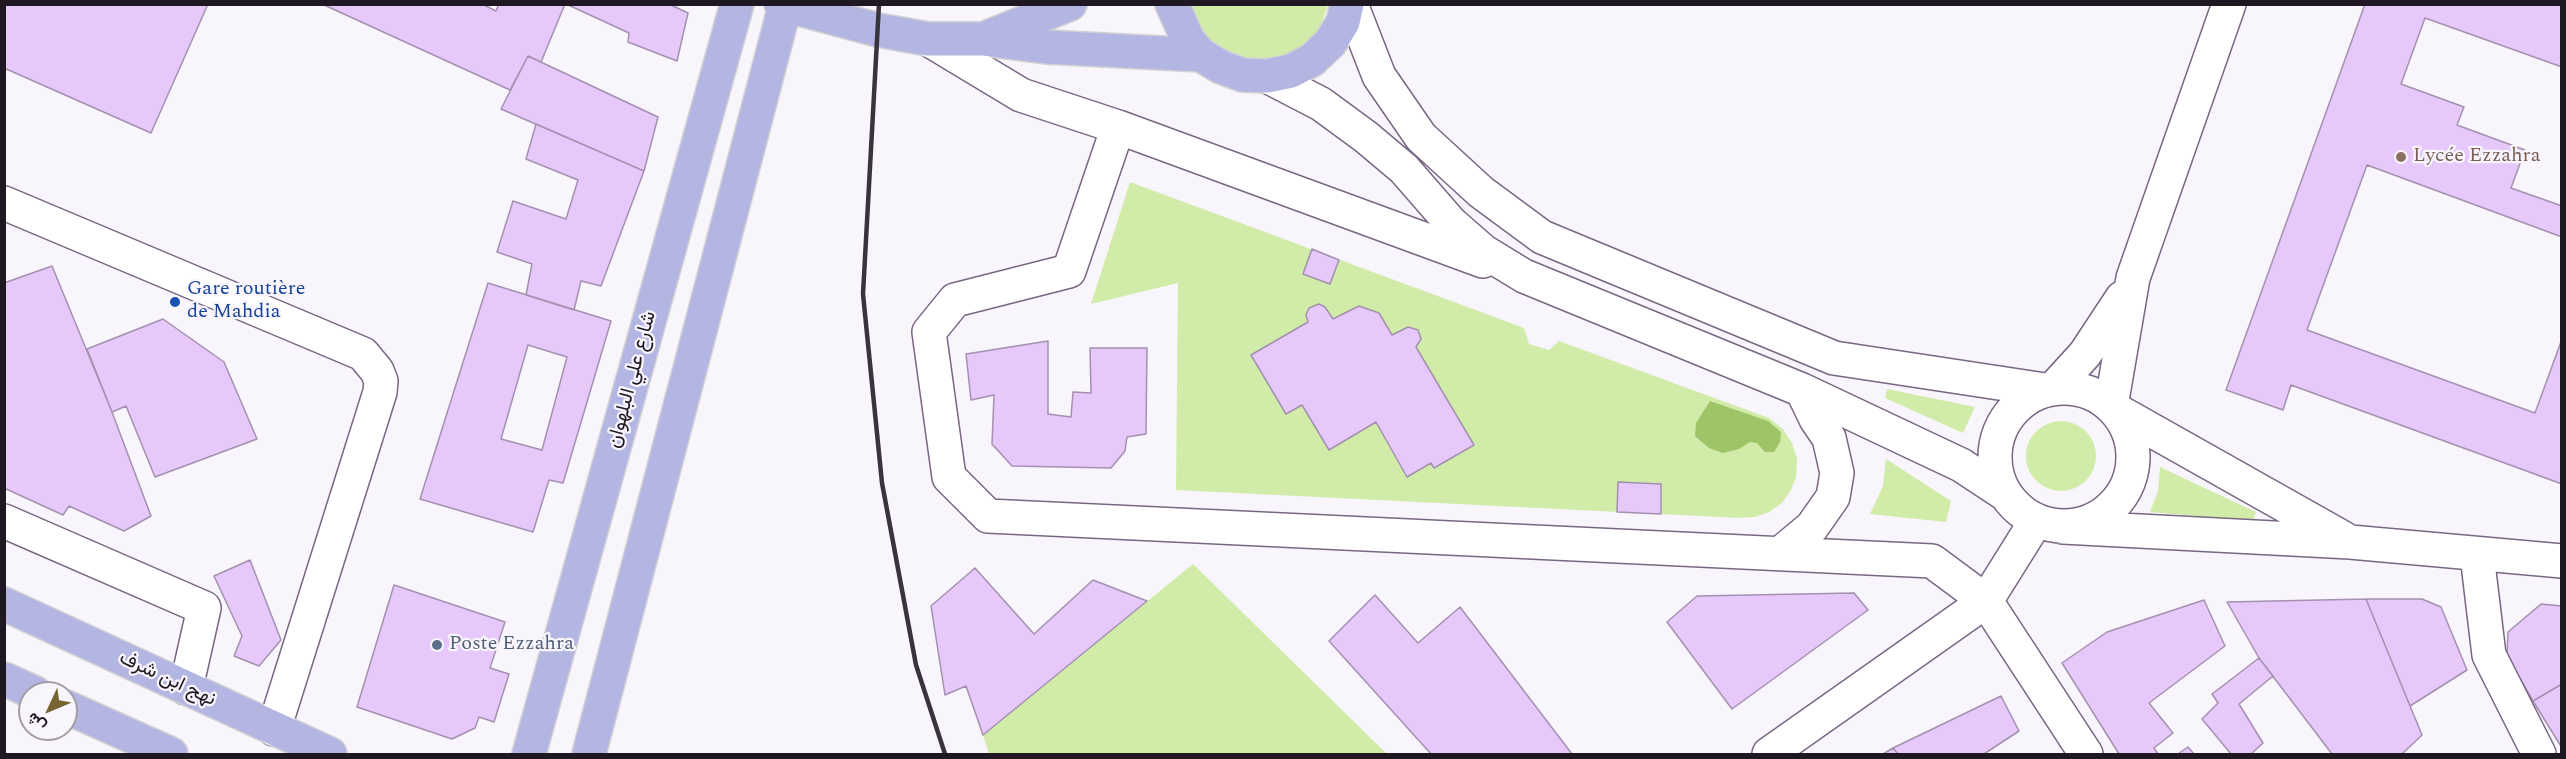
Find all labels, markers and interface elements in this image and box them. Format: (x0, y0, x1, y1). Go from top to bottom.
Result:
place label: Lycée Ezzahra (2413, 145, 2541, 169)
marker: Lycée Ezzahra (2394, 150, 2408, 164)
place label: Gare routière de Mahdia (187, 278, 305, 325)
marker: Gare routière de Mahdia (168, 295, 182, 309)
street label: شارع علي البلهوان (603, 309, 663, 451)
place label: Poste Ezzahra (449, 633, 574, 657)
marker: Poste Ezzahra (430, 638, 444, 652)
street label: نهج ابن شرف (115, 647, 219, 713)
north arrow (18, 681, 78, 741)
text: ش (21, 707, 52, 737)

